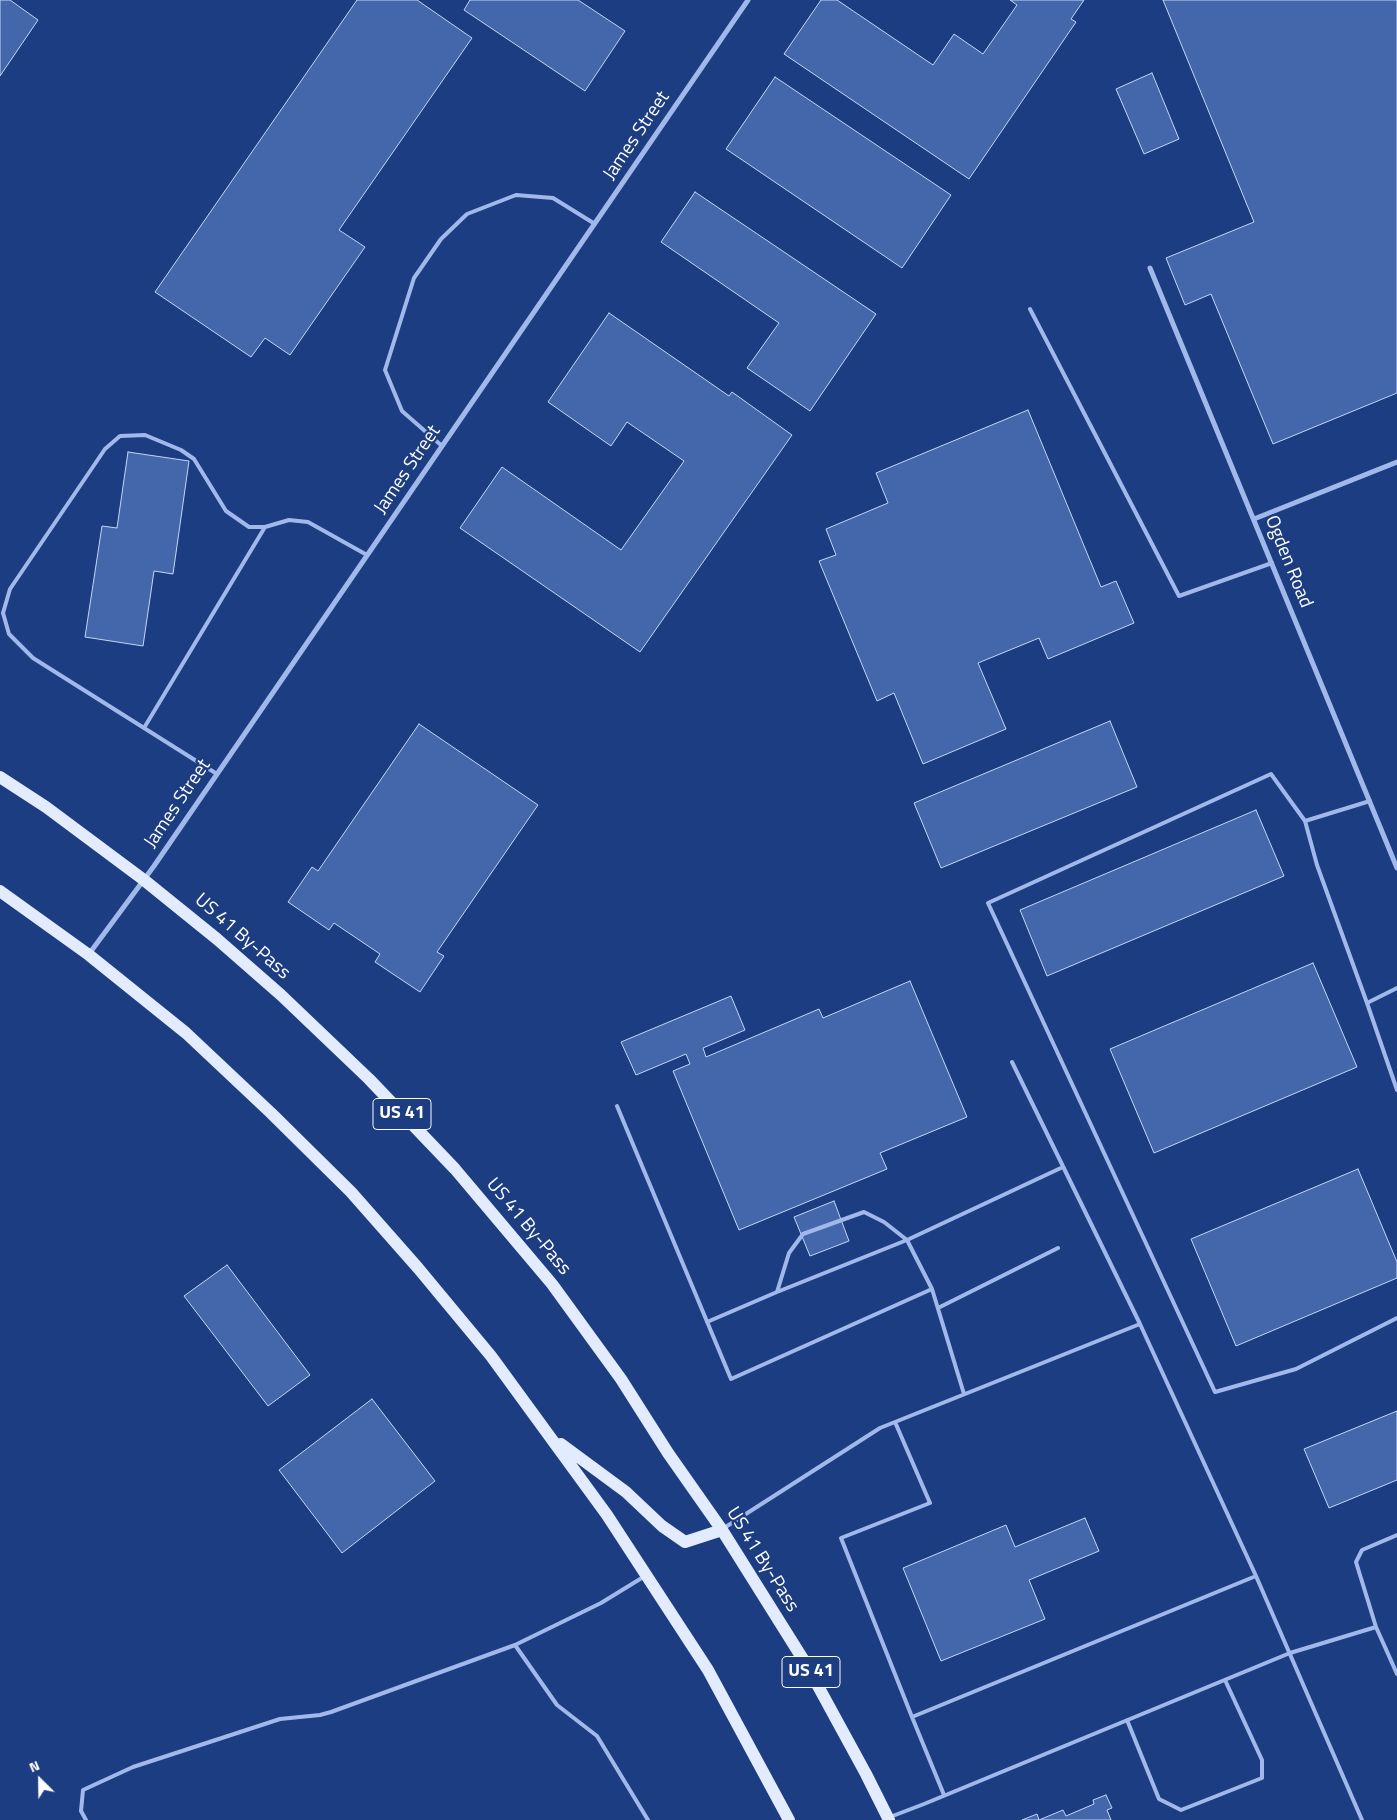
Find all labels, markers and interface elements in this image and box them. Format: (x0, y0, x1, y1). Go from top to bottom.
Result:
street label: James Street (599, 87, 675, 185)
street label: James Street (370, 421, 446, 519)
street label: Ogden Road (1259, 513, 1317, 611)
street label: James Street (140, 755, 216, 853)
street label: US 41 By-Pass (189, 889, 295, 985)
road number: US 41 (373, 1098, 431, 1130)
street label: US 41 By-Pass (481, 1174, 575, 1280)
street label: US 41 By-Pass (721, 1503, 803, 1617)
road number: US 41 (782, 1656, 840, 1688)
text: N (25, 1754, 43, 1777)
north arrow (15, 1755, 65, 1805)

